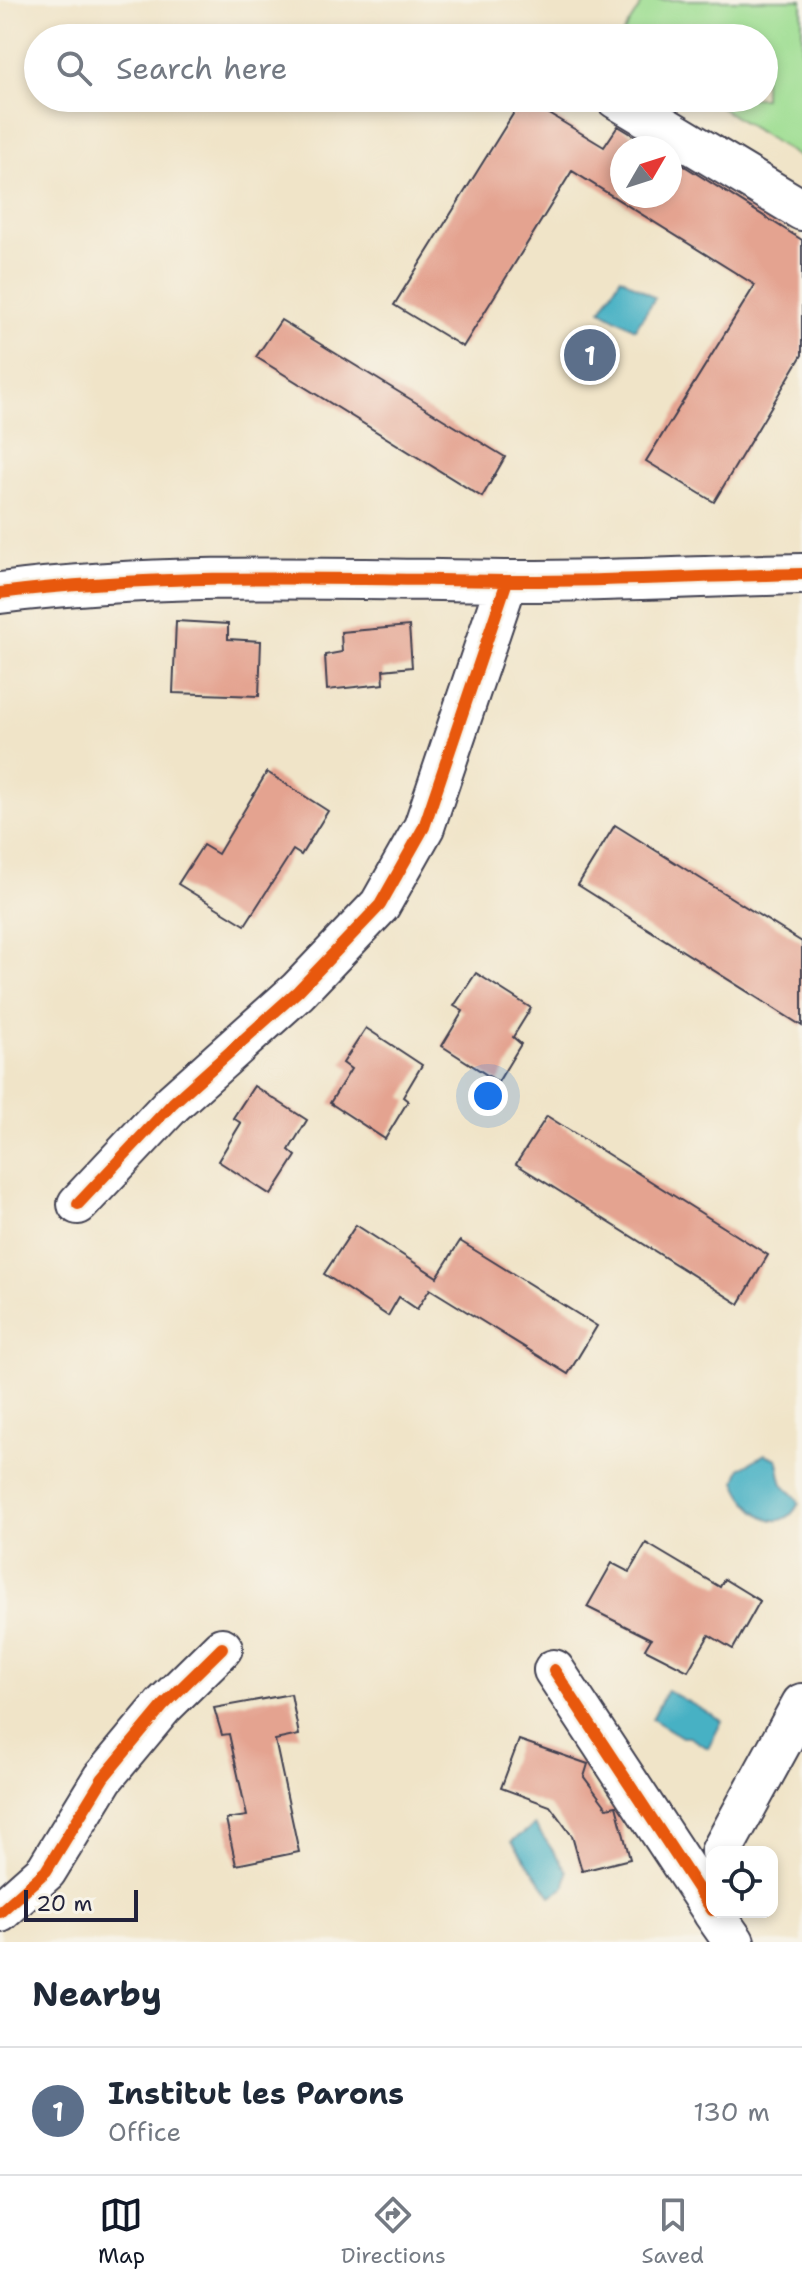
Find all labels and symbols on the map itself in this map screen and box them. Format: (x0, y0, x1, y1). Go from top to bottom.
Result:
north arrow (610, 136, 682, 208)
pin: 1 (564, 325, 616, 385)
your location (468, 1076, 508, 1116)
scale bar (24, 1886, 138, 1922)

